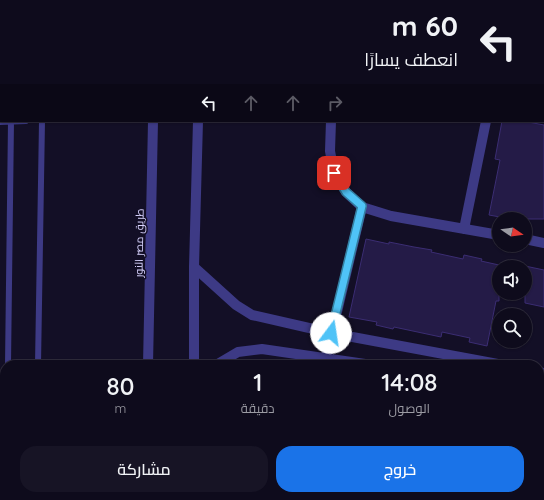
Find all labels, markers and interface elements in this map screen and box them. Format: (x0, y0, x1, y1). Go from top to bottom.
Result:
text: 60 m (392, 8, 458, 43)
icon: left (472, 16, 524, 68)
text: انعطف يسارًا (364, 48, 458, 71)
icon: left (198, 92, 220, 114)
icon: ahead (240, 92, 262, 114)
icon: ahead (282, 92, 304, 114)
icon: right (324, 92, 346, 114)
pin (317, 156, 351, 190)
icon: arrive (323, 162, 345, 184)
street label: طريق مصر النور (131, 208, 147, 279)
north arrow (492, 212, 532, 252)
map controls (492, 212, 532, 348)
button: sound (492, 260, 532, 300)
button: search (492, 308, 532, 348)
position arrow (310, 312, 352, 354)
text: 1 (253, 367, 262, 397)
text: 14:08 (381, 367, 437, 397)
text: 80 (107, 371, 134, 401)
text: m (114, 400, 126, 416)
text: دقيقة (241, 400, 275, 416)
text: الوصول (389, 400, 430, 416)
button: مشاركة (20, 446, 268, 492)
button: خروج (276, 446, 524, 492)

